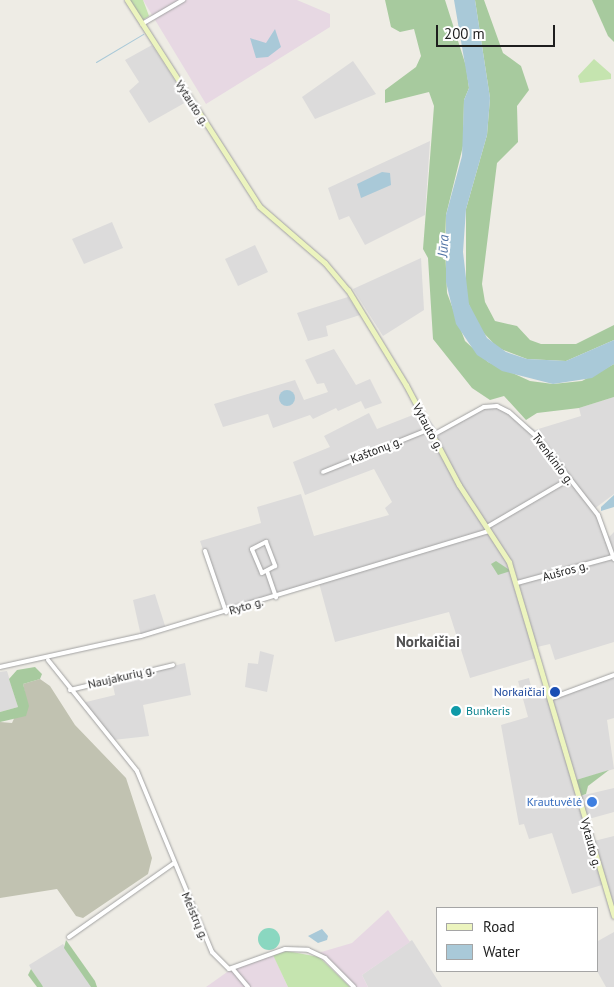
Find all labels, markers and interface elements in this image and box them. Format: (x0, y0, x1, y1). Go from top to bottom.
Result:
scale bar (439, 15, 558, 47)
text: 200 m (444, 24, 485, 43)
street label: Vytauto g. (172, 78, 212, 128)
water label: Jūra (434, 234, 452, 258)
street label: Vytauto g. (410, 401, 446, 453)
street label: Tvenkinio g. (529, 430, 577, 488)
street label: Kaštonų g. (348, 434, 404, 466)
street label: Aušros g. (541, 558, 589, 584)
street label: Ryto g. (227, 594, 265, 618)
district label: Norkaičiai (396, 633, 460, 651)
street label: Naujakurių g. (86, 662, 156, 692)
place label: Norkaičiai (494, 685, 545, 699)
marker: Norkaičiai (549, 686, 561, 698)
place label: Bunkeris (466, 704, 510, 718)
marker: Bunkeris (450, 705, 462, 717)
place label: Krautuvėlė (527, 795, 582, 809)
marker: Krautuvėlė (586, 796, 598, 808)
street label: Vytauto g. (577, 816, 605, 870)
street label: Meistrų g. (178, 890, 212, 942)
legend (436, 907, 599, 972)
text: Road (483, 917, 515, 936)
text: Water (483, 942, 520, 961)

